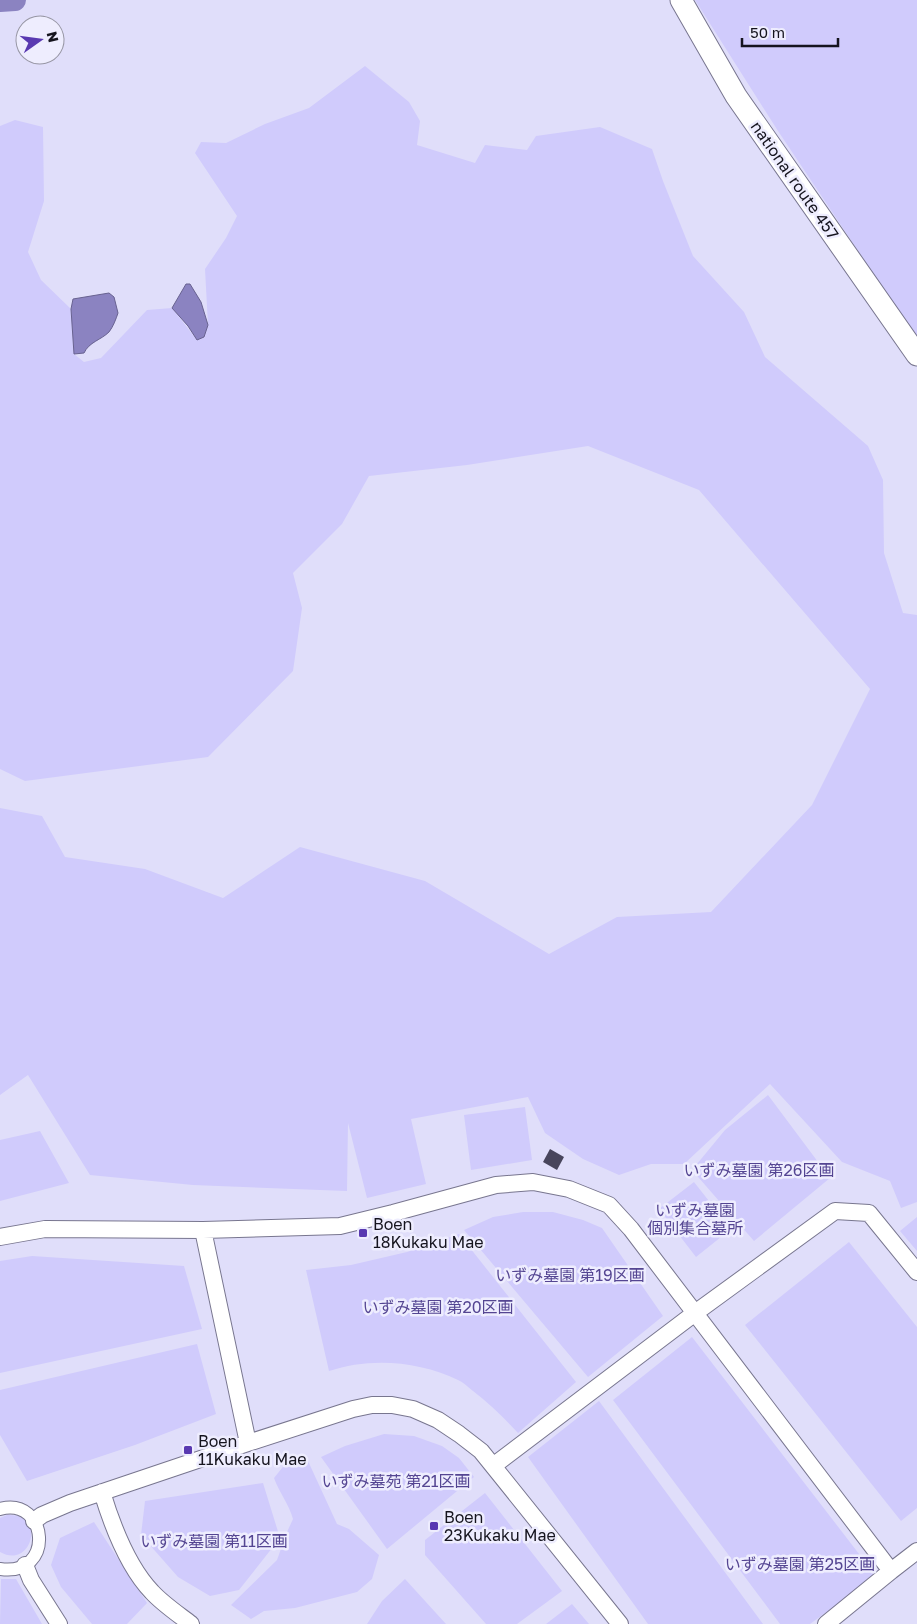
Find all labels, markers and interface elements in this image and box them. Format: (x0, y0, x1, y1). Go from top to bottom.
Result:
north arrow (15, 15, 65, 65)
scale bar (742, 15, 838, 47)
text: 50 m (750, 23, 785, 41)
text: N (44, 30, 63, 44)
street label: national route 457 (747, 117, 843, 243)
park label: いずみ墓園 第26区画 (684, 1160, 834, 1180)
park label: いずみ墓園 個別集合墓所 (647, 1200, 743, 1238)
place label: Boen 18Kukaku Mae (373, 1214, 484, 1252)
marker: Boen 18Kukaku Mae (357, 1227, 369, 1239)
park label: いずみ墓園 第19区画 (495, 1265, 645, 1285)
park label: いずみ墓園 第20区画 (362, 1297, 514, 1317)
place label: Boen 11Kukaku Mae (198, 1431, 307, 1469)
marker: Boen 11Kukaku Mae (182, 1444, 194, 1456)
park label: いずみ墓苑 第21区画 (321, 1471, 471, 1491)
place label: Boen 23Kukaku Mae (444, 1507, 556, 1545)
marker: Boen 23Kukaku Mae (428, 1520, 440, 1532)
park label: いずみ墓園 第11区画 (140, 1531, 288, 1551)
park label: いずみ墓園 第25区画 (725, 1554, 875, 1574)

